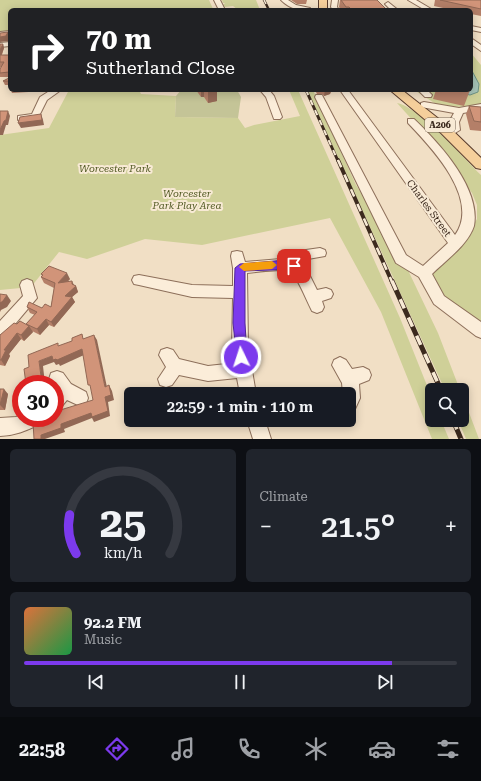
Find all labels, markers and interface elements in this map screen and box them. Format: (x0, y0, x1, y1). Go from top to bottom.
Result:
text: 70 m (86, 23, 151, 56)
icon: right (20, 24, 72, 76)
text: Sutherland Close (86, 57, 235, 78)
road number: A206 (425, 118, 455, 132)
park label: Worcester Park (79, 163, 152, 174)
street label: Charles Street (405, 177, 454, 239)
park label: Worcester Park Play Area (152, 188, 221, 211)
pin (277, 249, 311, 283)
icon: arrive (283, 255, 305, 277)
position arrow (220, 336, 262, 378)
speed limit sign: 30 (12, 375, 64, 427)
map controls (425, 383, 469, 427)
button: search (425, 383, 469, 427)
text: 22:59 · 1 min · 110 m (167, 398, 313, 416)
text: Climate (260, 489, 308, 504)
text: 25 (99, 497, 146, 546)
text: 21.5° (321, 509, 395, 544)
text: − (260, 514, 272, 539)
text: + (445, 514, 457, 539)
text: km/h (104, 544, 142, 560)
text: 92.2 FM (84, 614, 141, 632)
text: Music (84, 632, 122, 647)
icon: previous (85, 671, 107, 693)
icon: pause (229, 671, 251, 693)
icon: next (374, 671, 396, 693)
icon: directions (103, 735, 131, 763)
icon: music (169, 735, 197, 763)
icon: phone (235, 735, 263, 763)
icon: climate (302, 735, 330, 763)
icon: car (368, 735, 396, 763)
icon: filters (434, 735, 462, 763)
text: 22:58 (19, 739, 65, 760)

